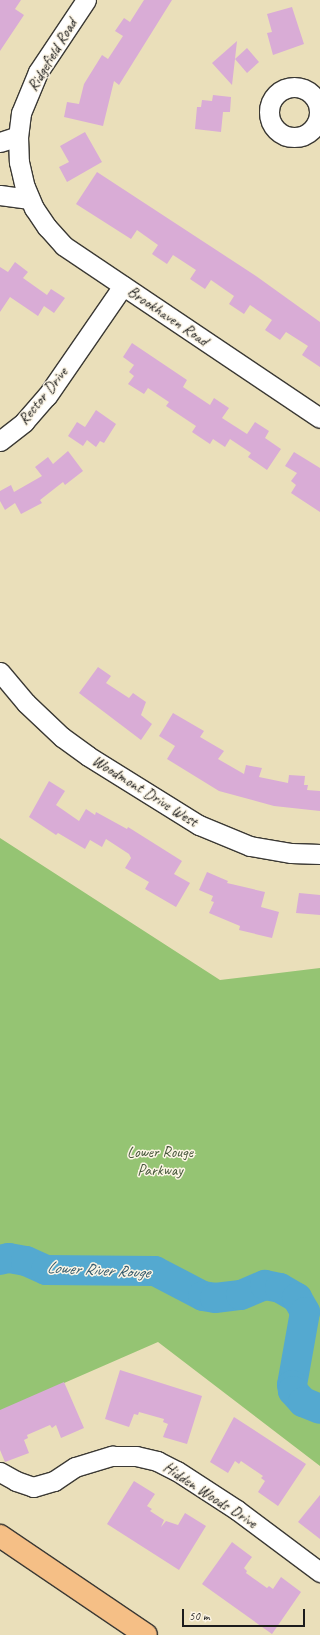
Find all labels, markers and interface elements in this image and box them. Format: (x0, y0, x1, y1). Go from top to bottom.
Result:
street label: Ridgefield Road (23, 15, 81, 95)
street label: Brookhaven Road (124, 282, 212, 350)
street label: Rector Drive (14, 363, 72, 429)
street label: Woodmont Drive West (89, 751, 201, 831)
park label: Lower Rouge Parkway (127, 1142, 193, 1180)
water label: Lower River Rouge (45, 1257, 151, 1283)
street label: Hidden Woods Drive (159, 1457, 261, 1533)
scale bar (184, 1601, 307, 1627)
text: 50 m (189, 1608, 209, 1624)

